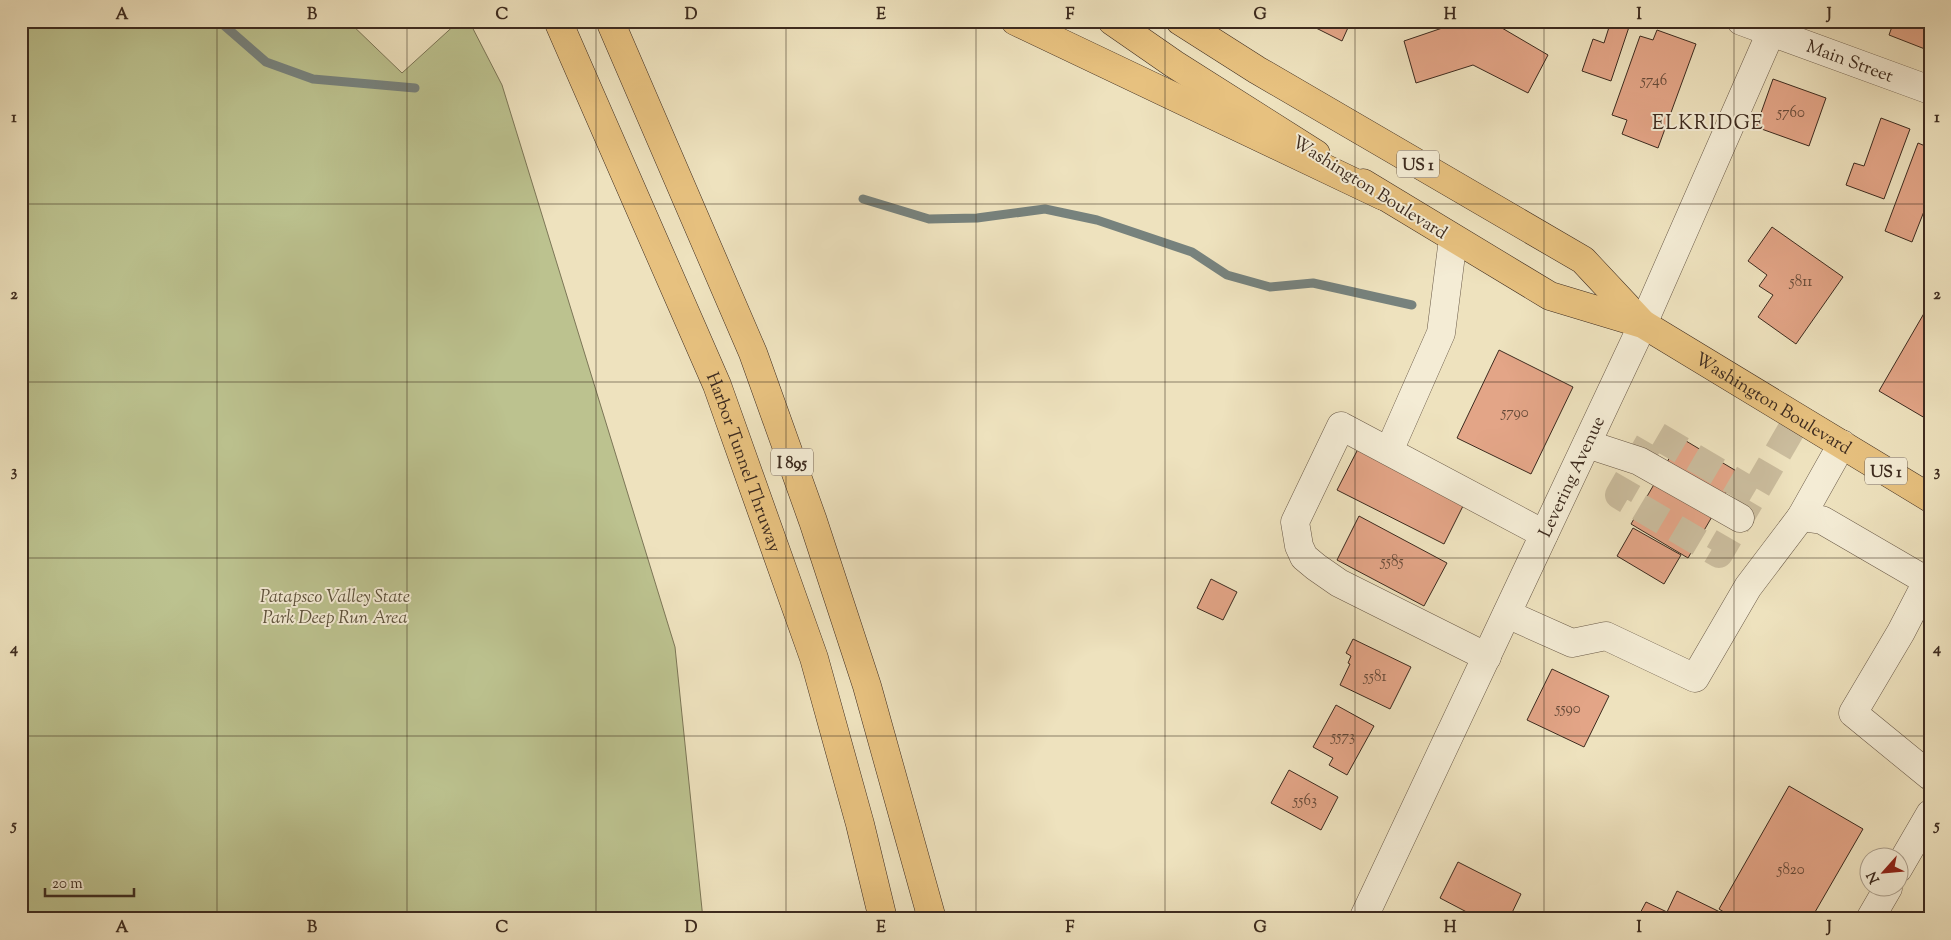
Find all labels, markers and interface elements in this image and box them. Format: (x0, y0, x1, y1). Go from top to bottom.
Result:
text: A (116, 4, 129, 27)
text: B (307, 4, 317, 27)
text: C (496, 4, 509, 27)
text: D (685, 4, 698, 27)
text: E (876, 4, 886, 27)
text: F (1066, 4, 1075, 27)
text: G (1253, 4, 1267, 27)
text: H (1444, 4, 1457, 27)
text: I (1636, 4, 1642, 27)
text: J (1825, 4, 1832, 27)
street label: Main Street (1802, 35, 1896, 90)
house number: 5746 (1640, 71, 1667, 92)
house number: 5760 (1776, 103, 1805, 124)
text: 1 (11, 107, 17, 130)
text: 1 (1934, 107, 1940, 130)
district label: ELKRIDGE (1652, 110, 1764, 139)
street label: Washington Boulevard (1286, 130, 1452, 247)
road number: US 1 (1397, 150, 1439, 178)
house number: 5811 (1789, 272, 1812, 293)
text: 2 (10, 284, 18, 307)
text: 2 (1933, 284, 1941, 307)
street label: Washington Boulevard (1689, 347, 1855, 462)
street label: Harbor Tunnel Thruway (698, 369, 786, 556)
house number: 5790 (1500, 403, 1529, 424)
street label: Levering Avenue (1533, 412, 1613, 542)
road number: I 895 (771, 448, 813, 476)
road number: US 1 (1865, 458, 1907, 484)
text: 3 (11, 461, 18, 484)
text: 3 (1934, 461, 1941, 484)
house number: 5585 (1379, 552, 1404, 573)
park label: Patapsco Valley State Park Deep Run Area (260, 585, 410, 632)
text: 4 (9, 638, 18, 661)
text: 4 (1932, 638, 1941, 661)
house number: 5581 (1363, 667, 1387, 688)
house number: 5590 (1554, 699, 1581, 720)
house number: 5573 (1330, 727, 1355, 748)
house number: 5563 (1292, 791, 1317, 812)
text: 5 (9, 815, 17, 838)
text: 5 (1932, 815, 1940, 838)
north arrow (1858, 848, 1908, 898)
house number: 5820 (1776, 860, 1805, 881)
scale bar (45, 865, 134, 897)
text: N (1863, 867, 1886, 887)
text: 20 m (52, 874, 83, 895)
text: A (116, 917, 129, 940)
text: B (307, 917, 317, 940)
text: C (496, 917, 509, 940)
text: D (685, 917, 698, 940)
text: E (876, 917, 886, 940)
text: F (1066, 917, 1075, 940)
text: G (1253, 917, 1267, 940)
text: H (1444, 917, 1457, 940)
text: I (1636, 917, 1642, 940)
text: J (1825, 917, 1832, 940)

